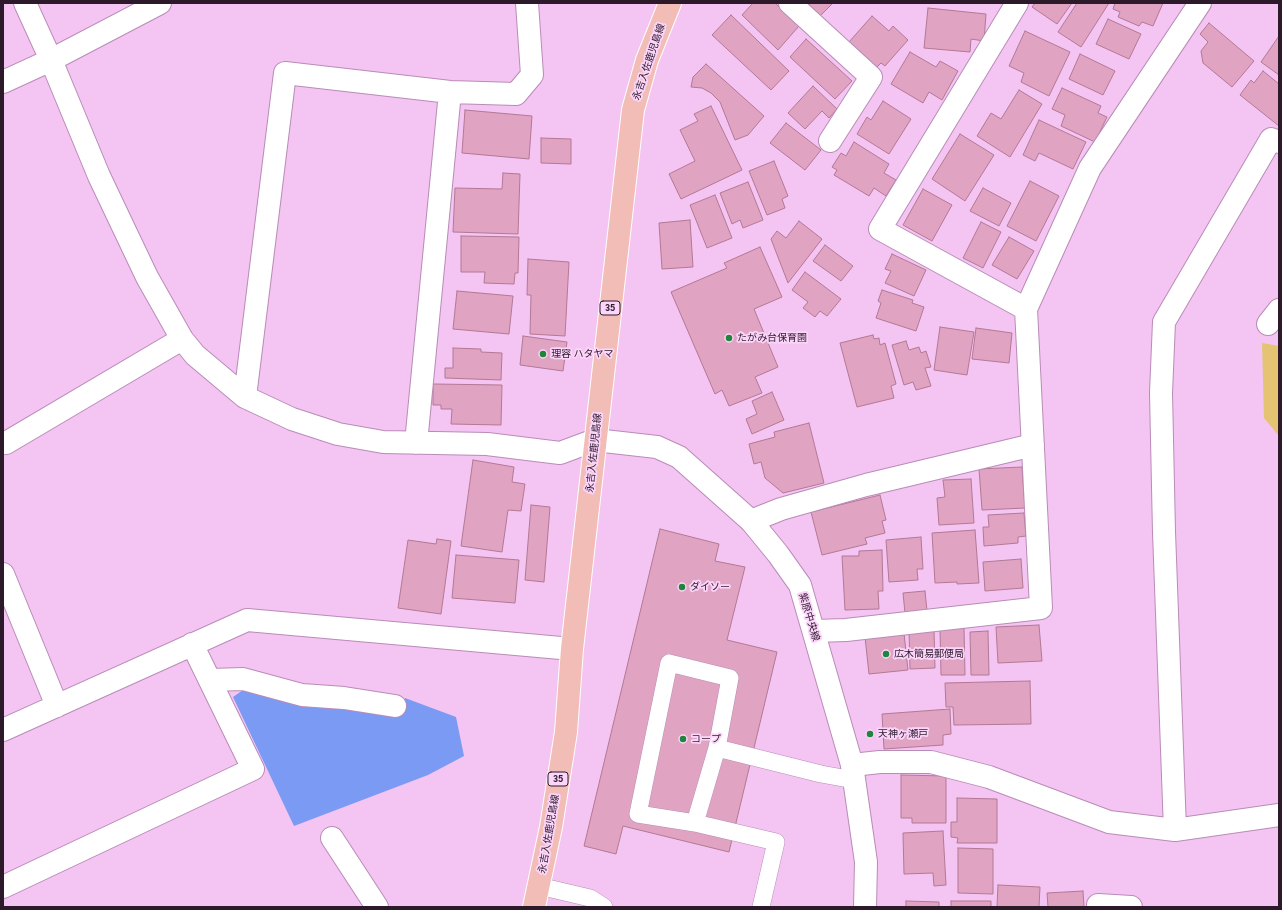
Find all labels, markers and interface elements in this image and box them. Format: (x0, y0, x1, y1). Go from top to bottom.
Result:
street label: 永吉入佐鹿児島線 (630, 22, 668, 102)
road number: 35 (600, 301, 620, 315)
place label: たがみ台保育園 (737, 332, 807, 344)
marker: たがみ台保育園 (724, 333, 734, 343)
place label: 理容 ハタヤマ (551, 348, 613, 360)
marker: 理容 ハタヤマ (538, 349, 548, 359)
street label: 永吉入佐鹿児島線 (584, 413, 604, 493)
place label: ダイソー (690, 581, 730, 593)
marker: ダイソー (677, 582, 687, 592)
street label: 紫原中央線 (796, 591, 822, 643)
place label: 広木簡易郵便局 (894, 648, 964, 660)
marker: 広木簡易郵便局 (881, 649, 891, 659)
place label: 天神ヶ瀬戸 (878, 728, 928, 740)
marker: 天神ヶ瀬戸 (865, 729, 875, 739)
place label: コープ (691, 733, 721, 745)
marker: コープ (678, 734, 688, 744)
road number: 35 (548, 772, 568, 786)
street label: 永吉入佐鹿児島線 (536, 794, 562, 874)

